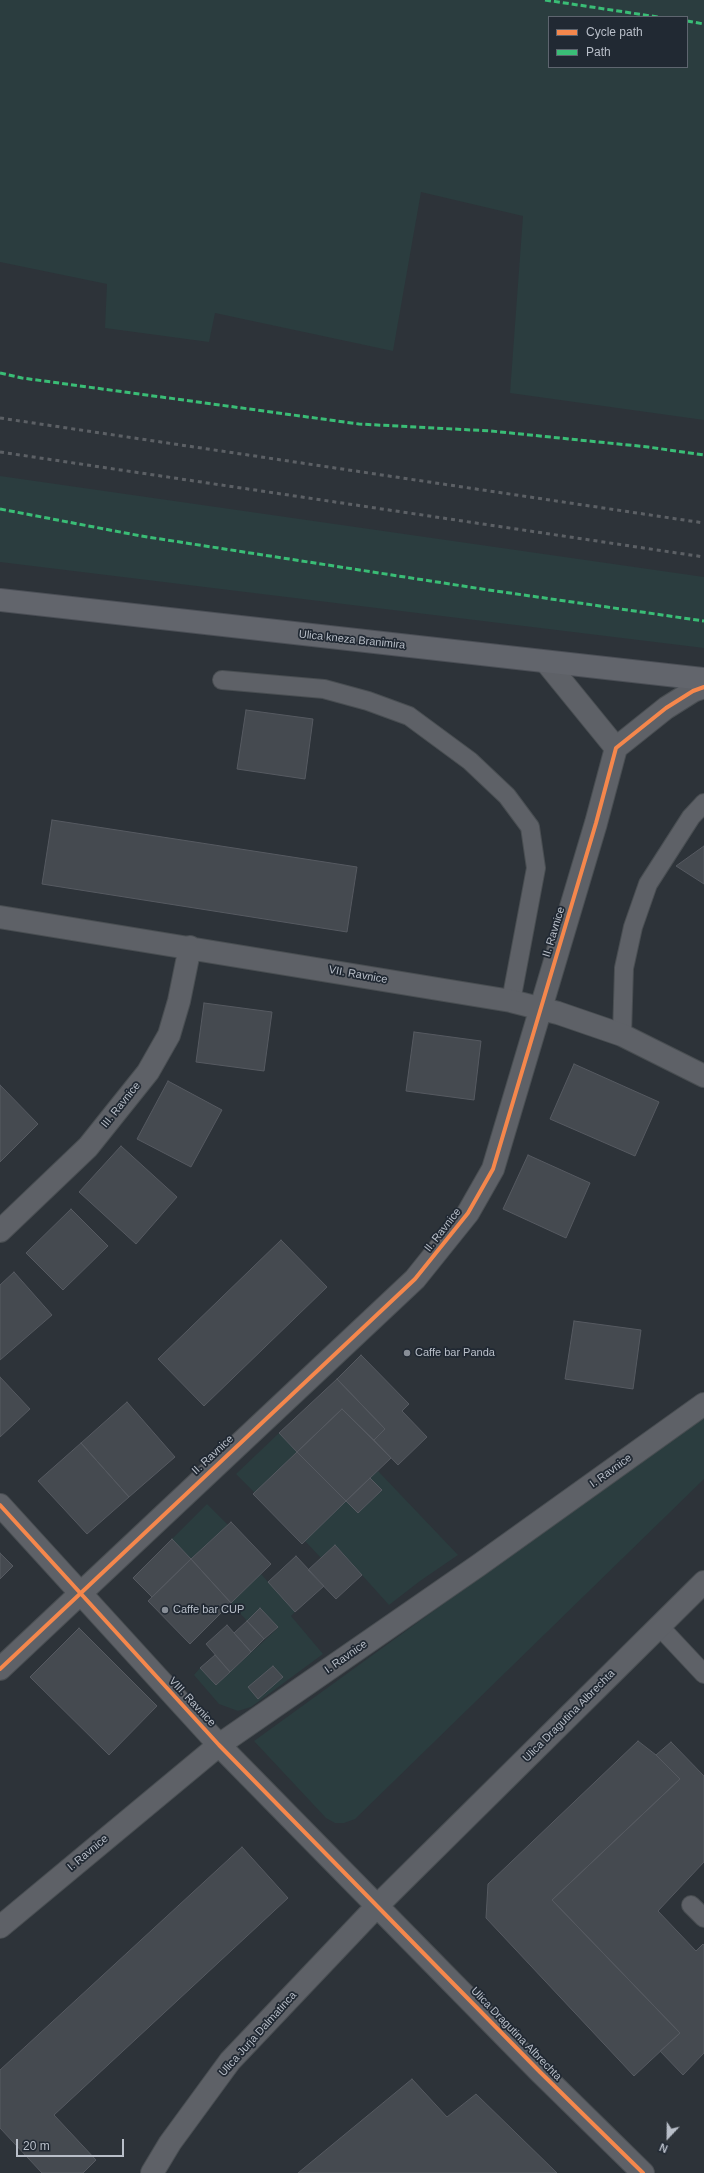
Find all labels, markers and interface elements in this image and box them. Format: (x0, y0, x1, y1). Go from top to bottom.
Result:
legend (548, 16, 688, 68)
text: Cycle path (586, 25, 643, 39)
text: Path (586, 45, 611, 59)
street label: Ulica kneza Branimira (298, 628, 406, 652)
street label: II. Ravnice (540, 905, 568, 959)
street label: VII. Ravnice (328, 963, 388, 987)
street label: III. Ravnice (99, 1079, 143, 1131)
street label: II. Ravnice (422, 1205, 464, 1255)
place label: Caffe bar Panda (415, 1346, 495, 1360)
marker: Caffe bar Panda (402, 1348, 412, 1358)
street label: II. Ravnice (189, 1432, 237, 1478)
street label: I. Ravnice (587, 1451, 635, 1491)
place label: Caffe bar CUP (173, 1603, 244, 1617)
marker: Caffe bar CUP (160, 1605, 170, 1615)
street label: I. Ravnice (322, 1638, 370, 1676)
street label: Ulica Dragutina Albrechta (520, 1667, 618, 1765)
street label: VIII. Ravnice (166, 1675, 218, 1729)
street label: I. Ravnice (65, 1832, 111, 1874)
street label: Ulica Dragutina Albrechta (468, 1985, 564, 2083)
street label: Ulica Jurja Dalmatinca (216, 1989, 300, 2079)
north arrow (648, 2117, 688, 2157)
scale bar (18, 2131, 126, 2157)
text: 20 m (23, 2139, 50, 2153)
text: N (658, 2141, 669, 2155)

